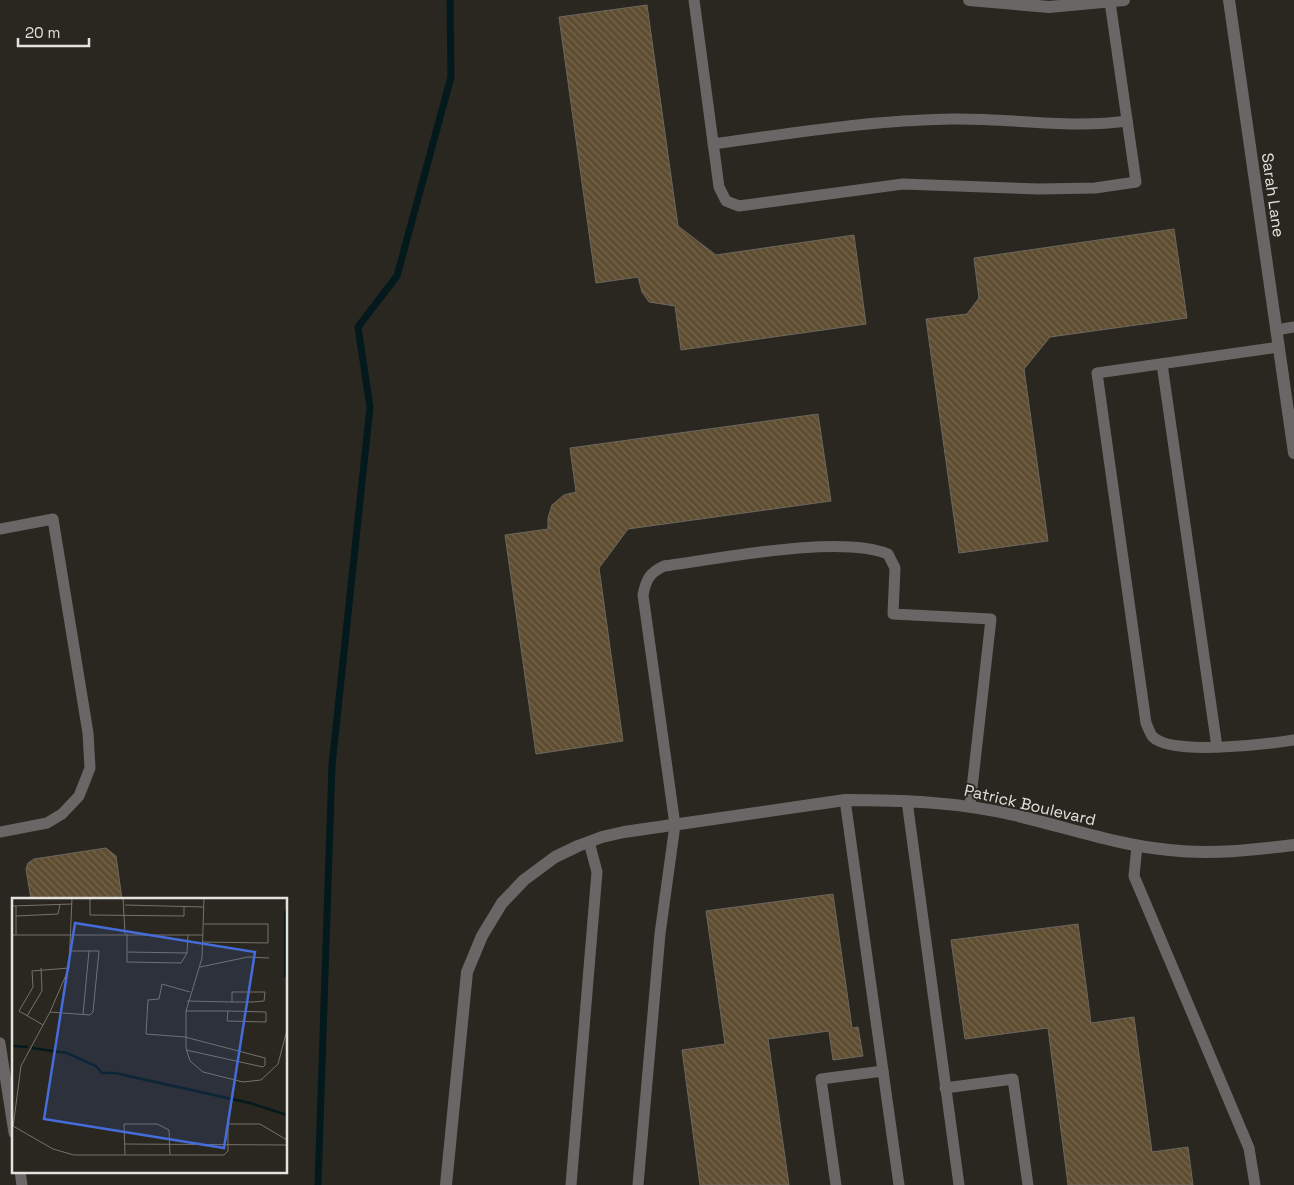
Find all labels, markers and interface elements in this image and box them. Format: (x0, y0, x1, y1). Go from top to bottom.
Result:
scale bar (18, 15, 89, 47)
text: 20 m (25, 23, 60, 42)
street label: Sarah Lane (1257, 151, 1289, 239)
street label: Patrick Boulevard (962, 780, 1098, 830)
inset map (12, 898, 288, 1172)

